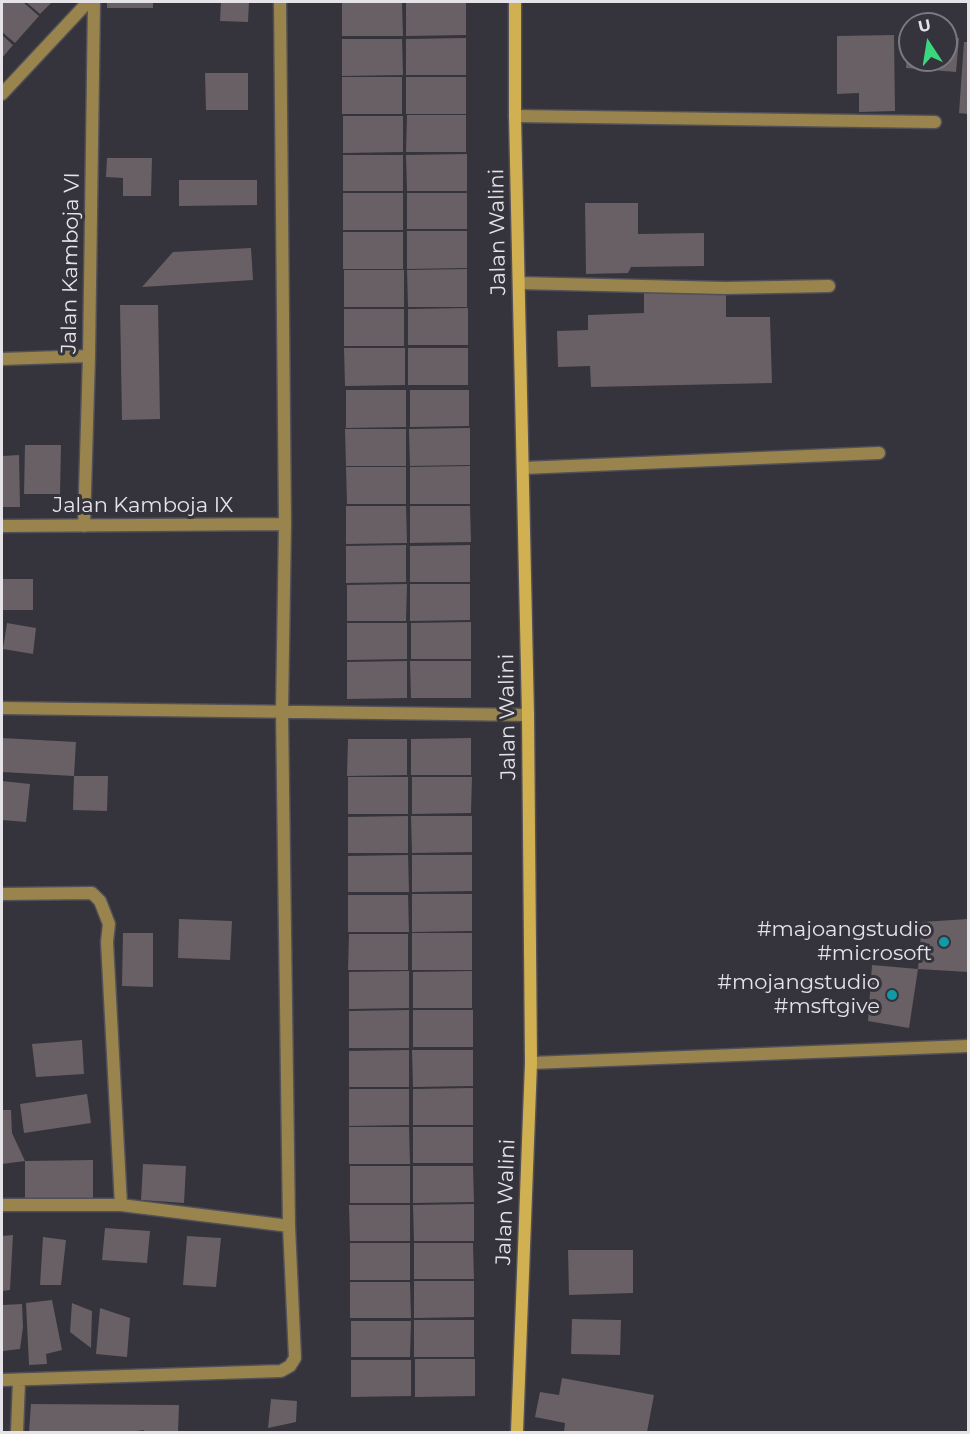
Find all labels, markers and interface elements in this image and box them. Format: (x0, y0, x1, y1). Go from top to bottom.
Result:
north arrow (898, 12, 958, 72)
text: U (916, 15, 933, 36)
street label: Jalan Walini (484, 169, 512, 295)
street label: Jalan Kamboja VI (57, 172, 85, 354)
street label: Jalan Kamboja IX (53, 493, 233, 519)
street label: Jalan Walini (494, 654, 522, 780)
place label: #majoangstudio #microsoft (757, 917, 932, 967)
marker: #majoangstudio #microsoft (937, 935, 951, 949)
place label: #mojangstudio #msftgive (717, 970, 880, 1020)
marker: #mojangstudio #msftgive (885, 988, 899, 1002)
street label: Jalan Walini (491, 1138, 521, 1266)

